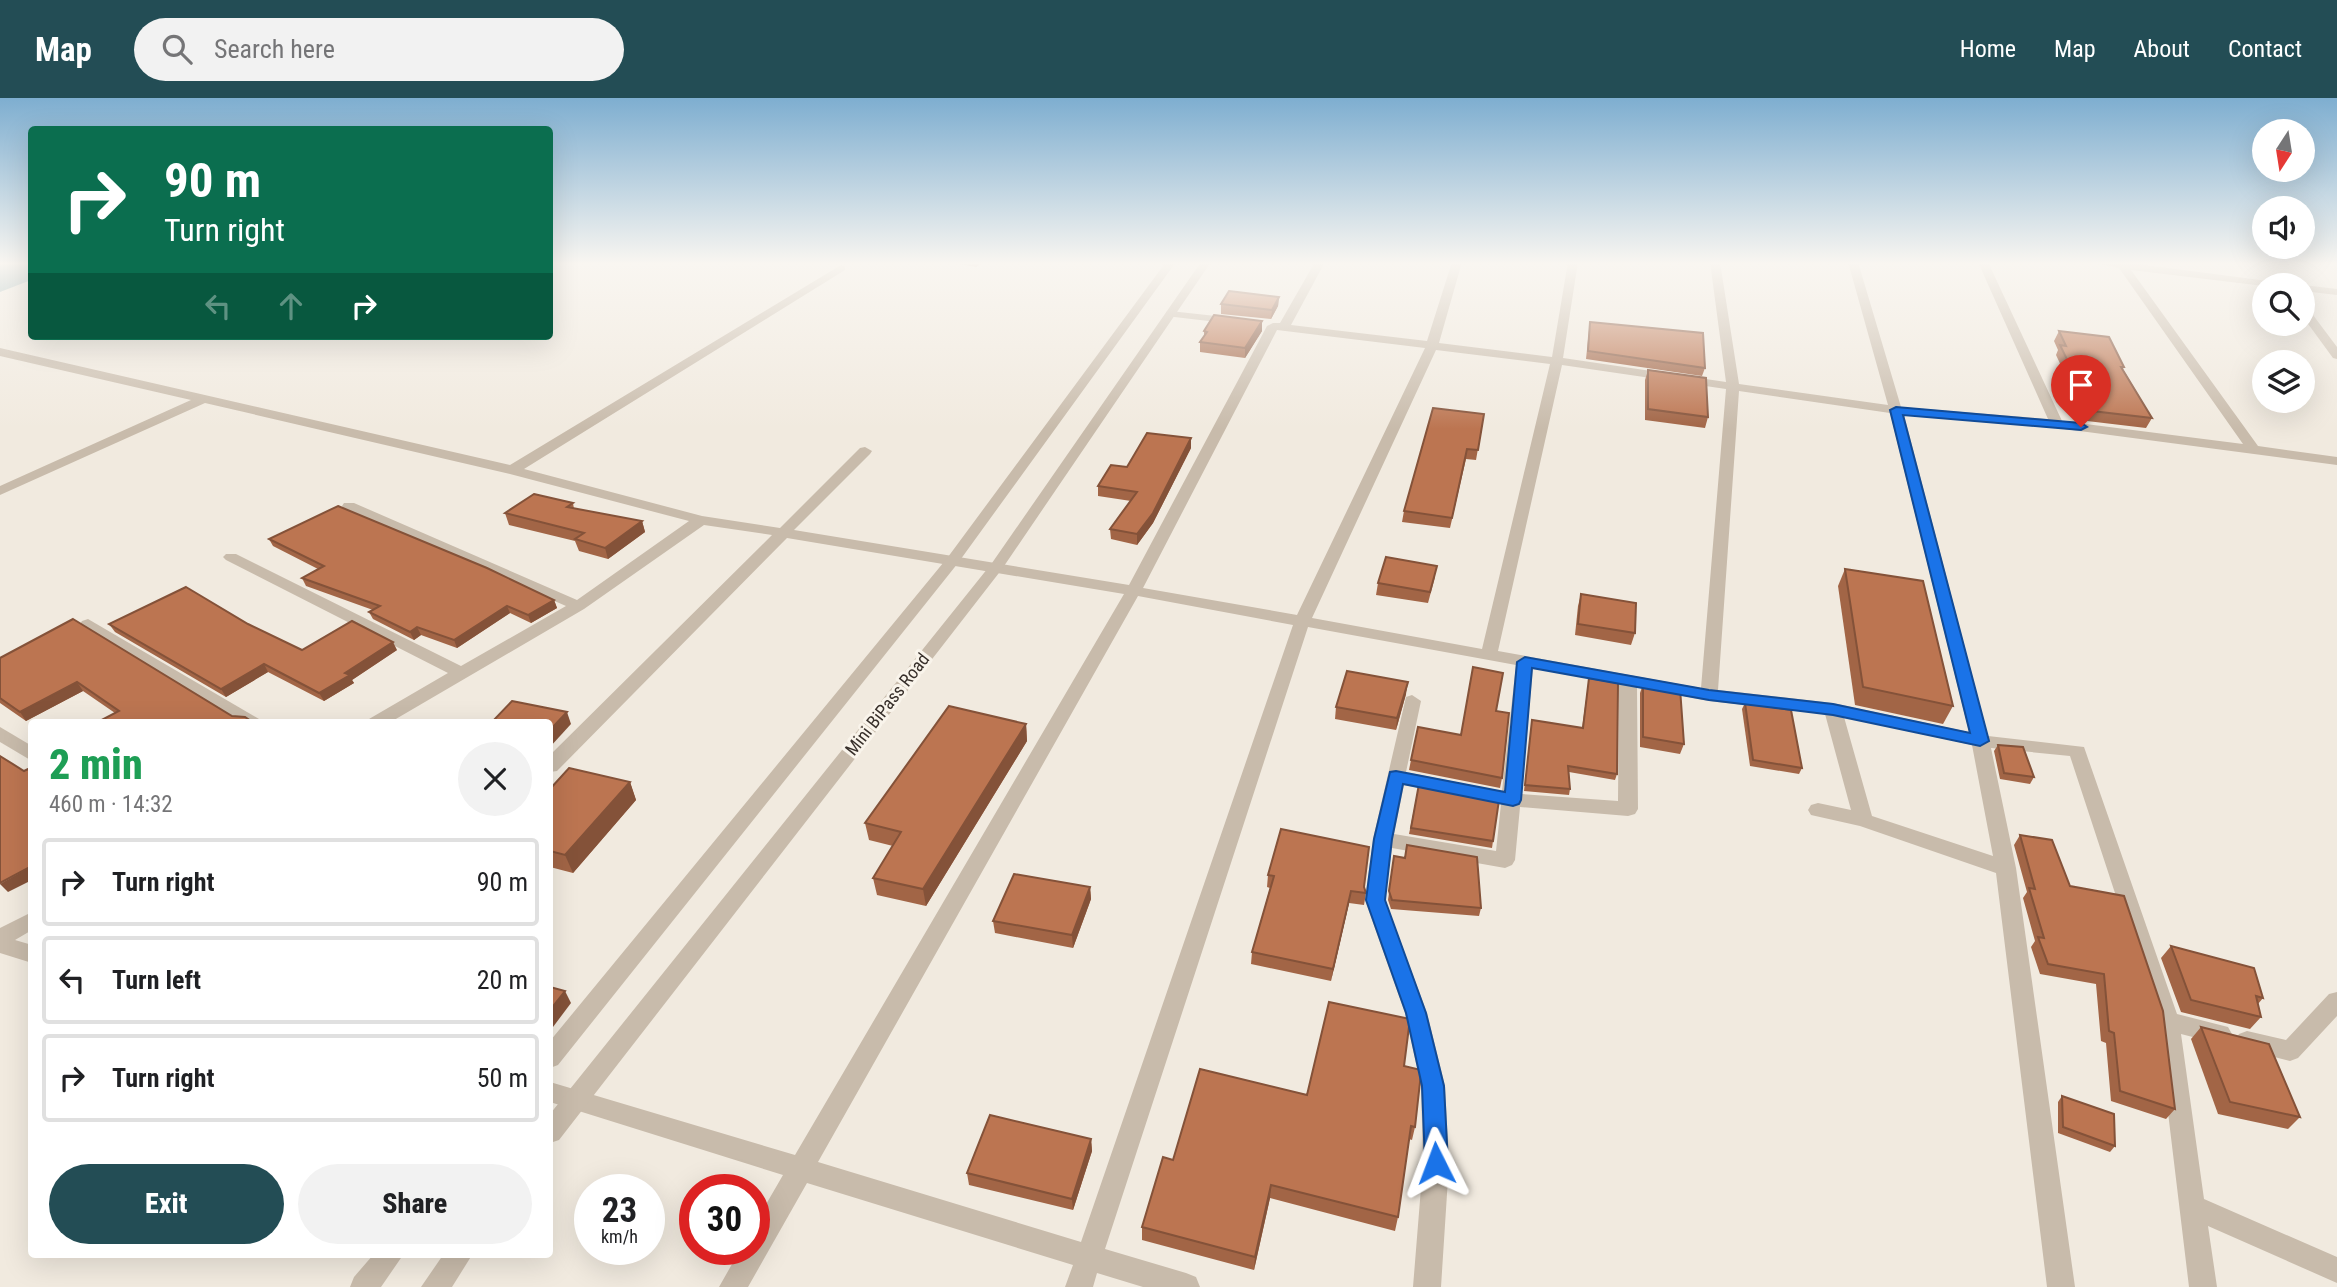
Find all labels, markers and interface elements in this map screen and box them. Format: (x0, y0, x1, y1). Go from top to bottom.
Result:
search box (134, 18, 624, 81)
text: Map (35, 30, 92, 69)
icon: search (158, 30, 196, 68)
text: Search here (214, 34, 335, 64)
text: Home (1960, 35, 2016, 63)
text: Map (2054, 35, 2096, 63)
text: About (2134, 35, 2190, 63)
text: Contact (2228, 35, 2302, 63)
north arrow (2252, 119, 2315, 182)
map controls (2252, 119, 2315, 413)
text: 90 m (164, 152, 261, 209)
icon: right (49, 154, 140, 245)
button: sound (2252, 196, 2315, 259)
text: Turn right (164, 211, 285, 249)
button: search (2252, 273, 2315, 336)
icon: left (199, 287, 237, 325)
icon: ahead (272, 287, 310, 325)
icon: right (345, 287, 383, 325)
button: layers (2252, 350, 2315, 413)
pin (2051, 355, 2111, 427)
icon: arrive (2062, 366, 2100, 404)
street label: Mini BiPass Road (841, 649, 933, 759)
text: 2 min (49, 740, 143, 789)
button: close (458, 742, 532, 816)
text: 460 m · 14:32 (49, 791, 173, 818)
icon: right (53, 863, 91, 901)
text: Turn right (112, 867, 214, 897)
text: 90 m (477, 867, 528, 897)
icon: left (53, 961, 91, 999)
text: Turn left (112, 965, 201, 995)
text: 20 m (477, 965, 528, 995)
icon: right (53, 1059, 91, 1097)
text: Turn right (112, 1063, 214, 1093)
text: 50 m (477, 1063, 528, 1093)
position arrow (1399, 1126, 1473, 1200)
button: Exit (49, 1164, 284, 1244)
button: Share (298, 1164, 532, 1244)
speed limit sign: 30 (679, 1174, 770, 1265)
text: 23 (602, 1190, 637, 1231)
text: km/h (601, 1226, 638, 1247)

